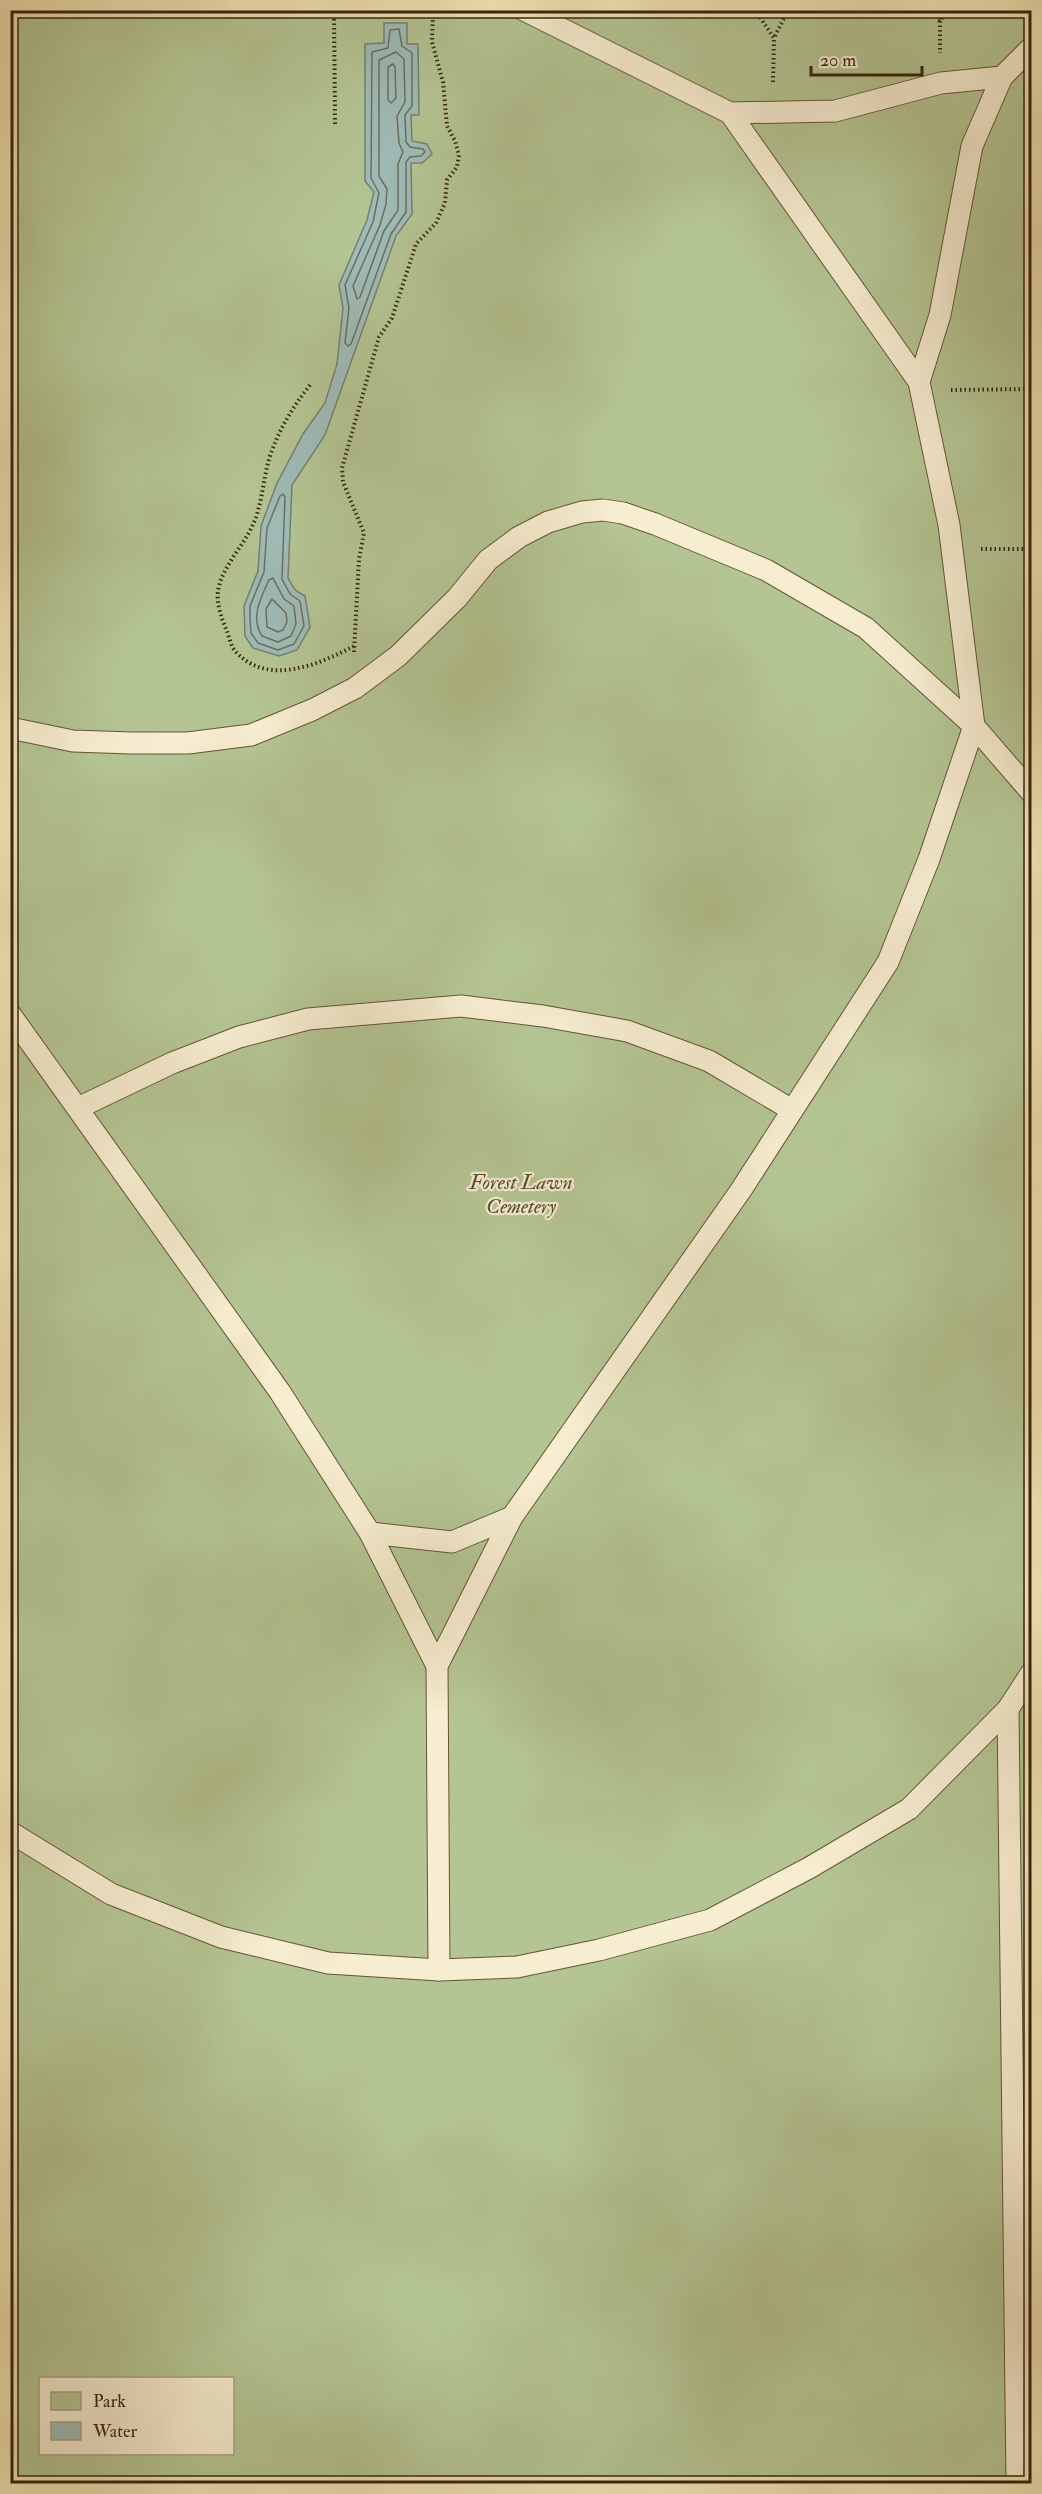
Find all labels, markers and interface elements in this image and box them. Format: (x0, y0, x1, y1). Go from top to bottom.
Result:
scale bar (811, 39, 922, 77)
text: 20 m (820, 49, 856, 72)
park label: Forest Lawn Cemetery (468, 1169, 573, 1220)
legend (39, 2377, 234, 2455)
text: Park (93, 2390, 126, 2413)
text: Water (92, 2420, 137, 2443)

